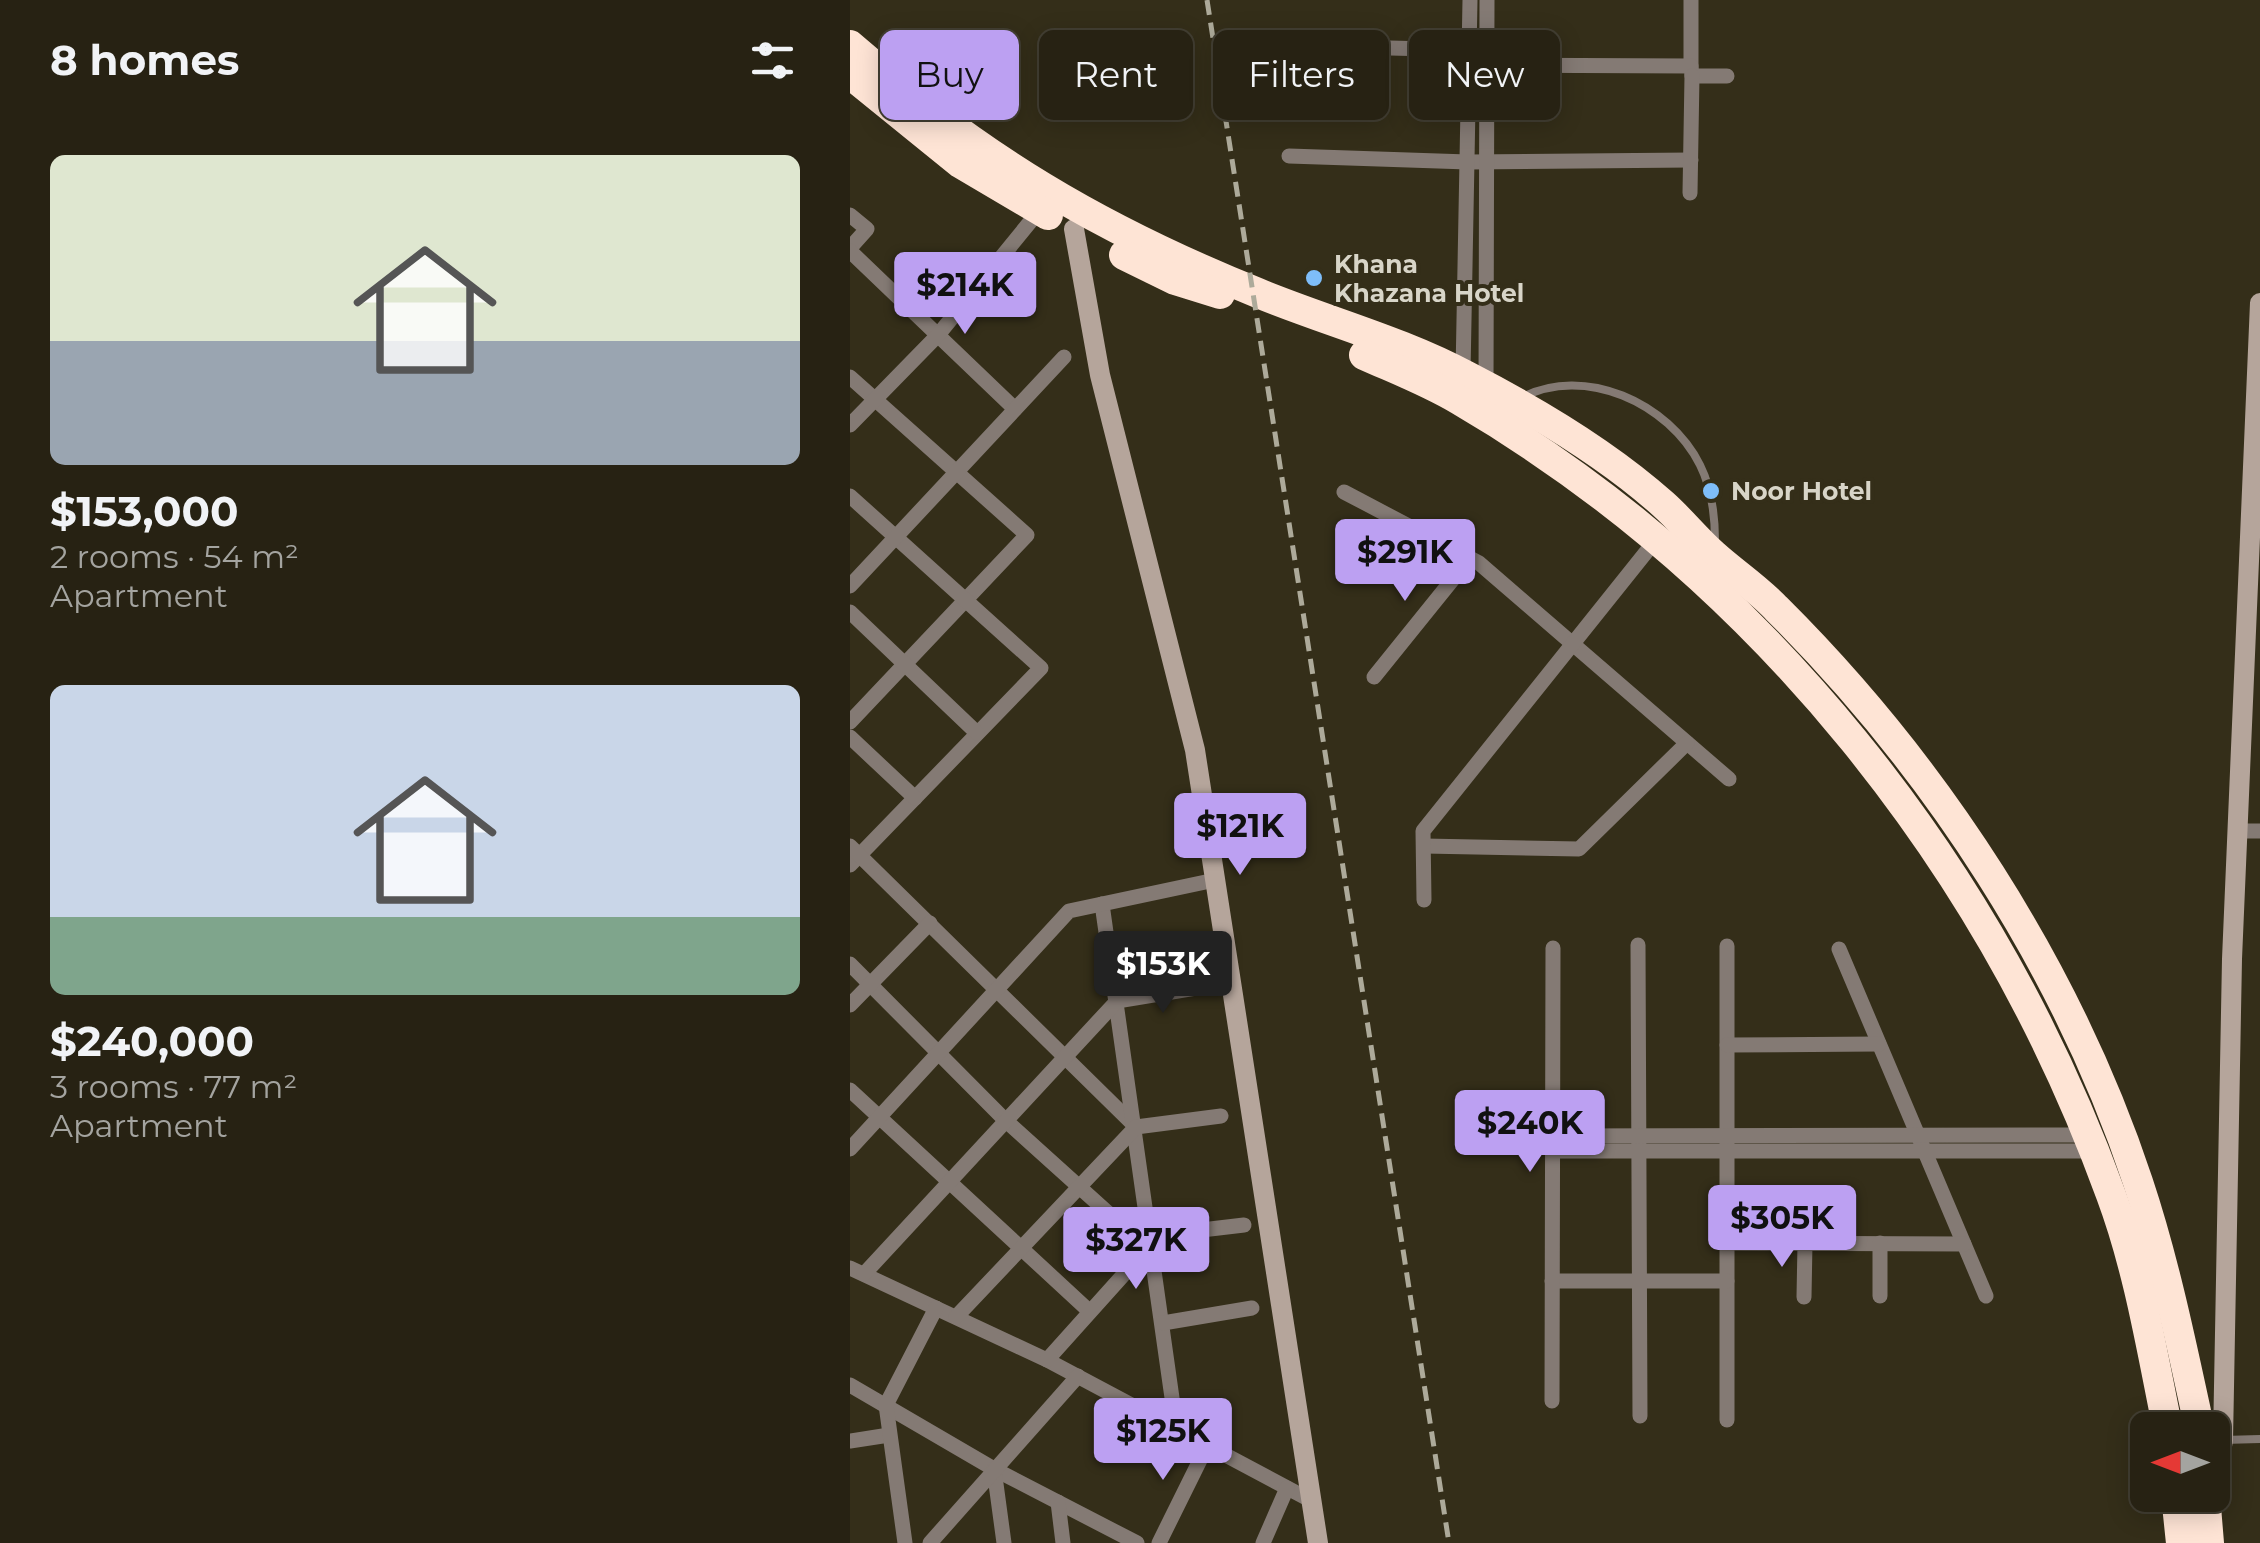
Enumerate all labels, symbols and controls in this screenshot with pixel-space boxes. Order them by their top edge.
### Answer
chip: Buy [880,30,1019,120]
chip: Rent [1039,30,1193,120]
chip: Filters [1213,30,1389,120]
chip: New [1409,30,1560,120]
icon: filters [745,33,800,88]
text: 8 homes [50,34,239,86]
icon: home [335,220,515,400]
place label: Khana Khazana Hotel [1334,249,1524,308]
pin: $214K [895,252,1035,337]
text: $214K [916,265,1014,304]
marker: Khana Khazana Hotel [1303,267,1325,289]
place label: Noor Hotel [1731,476,1872,506]
marker: Noor Hotel [1700,480,1722,502]
text: $153,000 [50,485,239,537]
pin: $291K [1335,519,1475,604]
text: $291K [1357,532,1453,571]
text: 2 rooms · 54 m² [50,537,299,576]
text: Apartment [50,576,228,615]
icon: home [335,750,515,930]
pin: $121K [1170,793,1310,878]
text: $121K [1196,806,1284,845]
pin: $153K [1093,931,1233,1016]
text: $153K [1116,944,1210,983]
text: $240,000 [50,1015,254,1067]
text: 3 rooms · 77 m² [50,1067,297,1106]
pin: $240K [1460,1090,1600,1175]
text: $240K [1477,1103,1583,1142]
text: Apartment [50,1106,228,1145]
pin: $305K [1712,1185,1852,1270]
text: $305K [1730,1198,1834,1237]
pin: $327K [1066,1207,1206,1292]
text: $327K [1085,1220,1187,1259]
pin: $125K [1093,1398,1233,1483]
text: $125K [1116,1411,1210,1450]
north arrow [2130,1412,2230,1512]
map controls [2130,1412,2230,1512]

